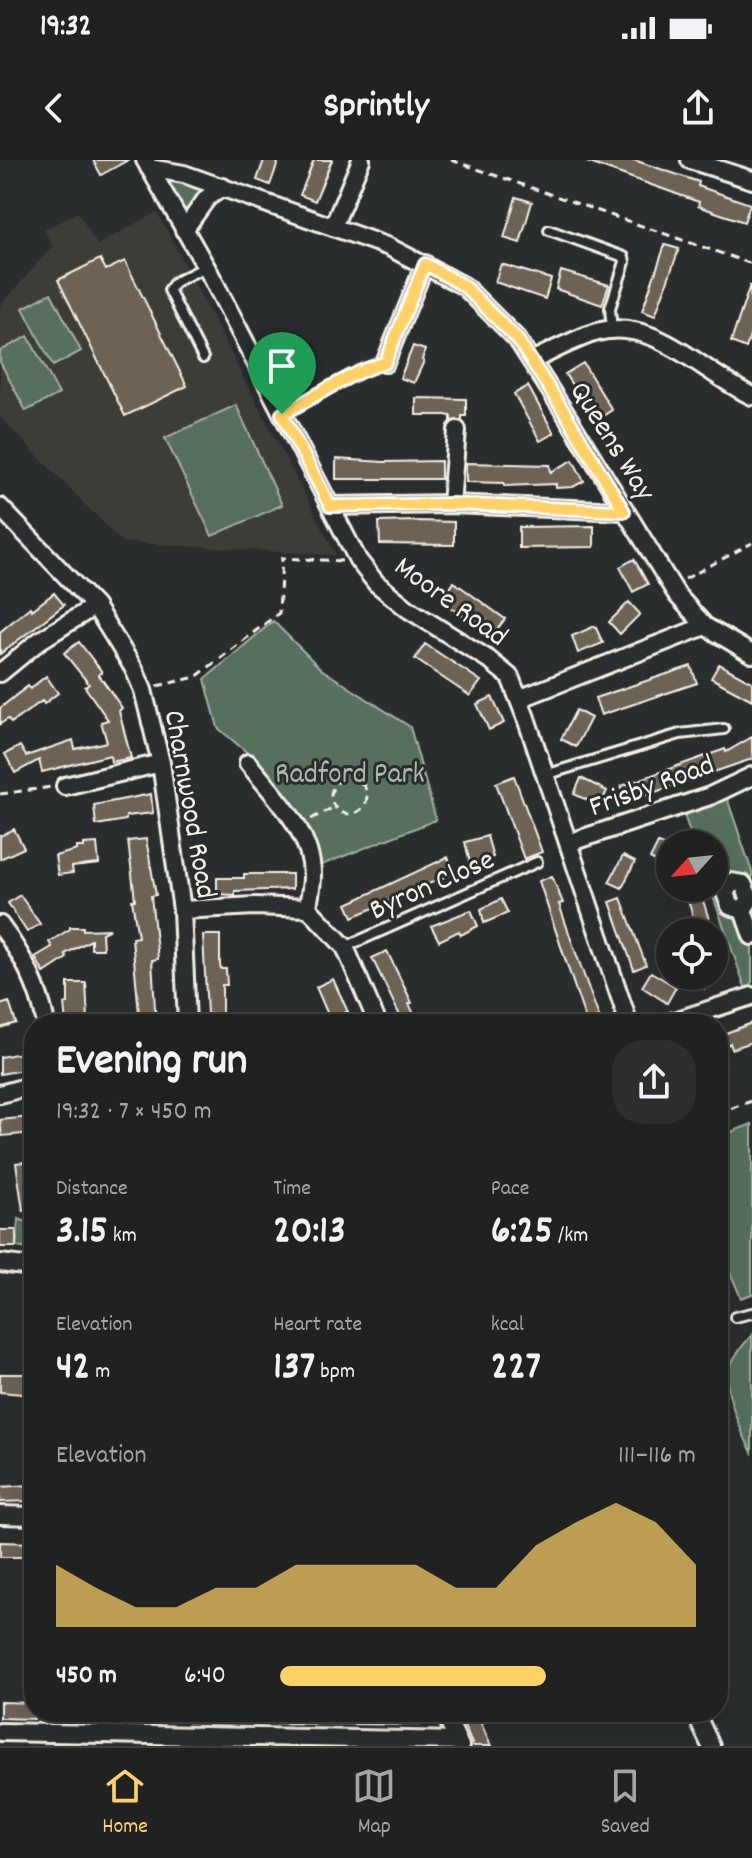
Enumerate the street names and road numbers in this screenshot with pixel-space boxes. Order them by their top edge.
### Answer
street label: Queens Way [557,374,664,511]
street label: Moore Road [383,548,515,660]
street label: Charnwood Road [150,707,225,902]
street label: Frisby Road [584,746,721,831]
street label: Byron Close [363,840,502,934]

